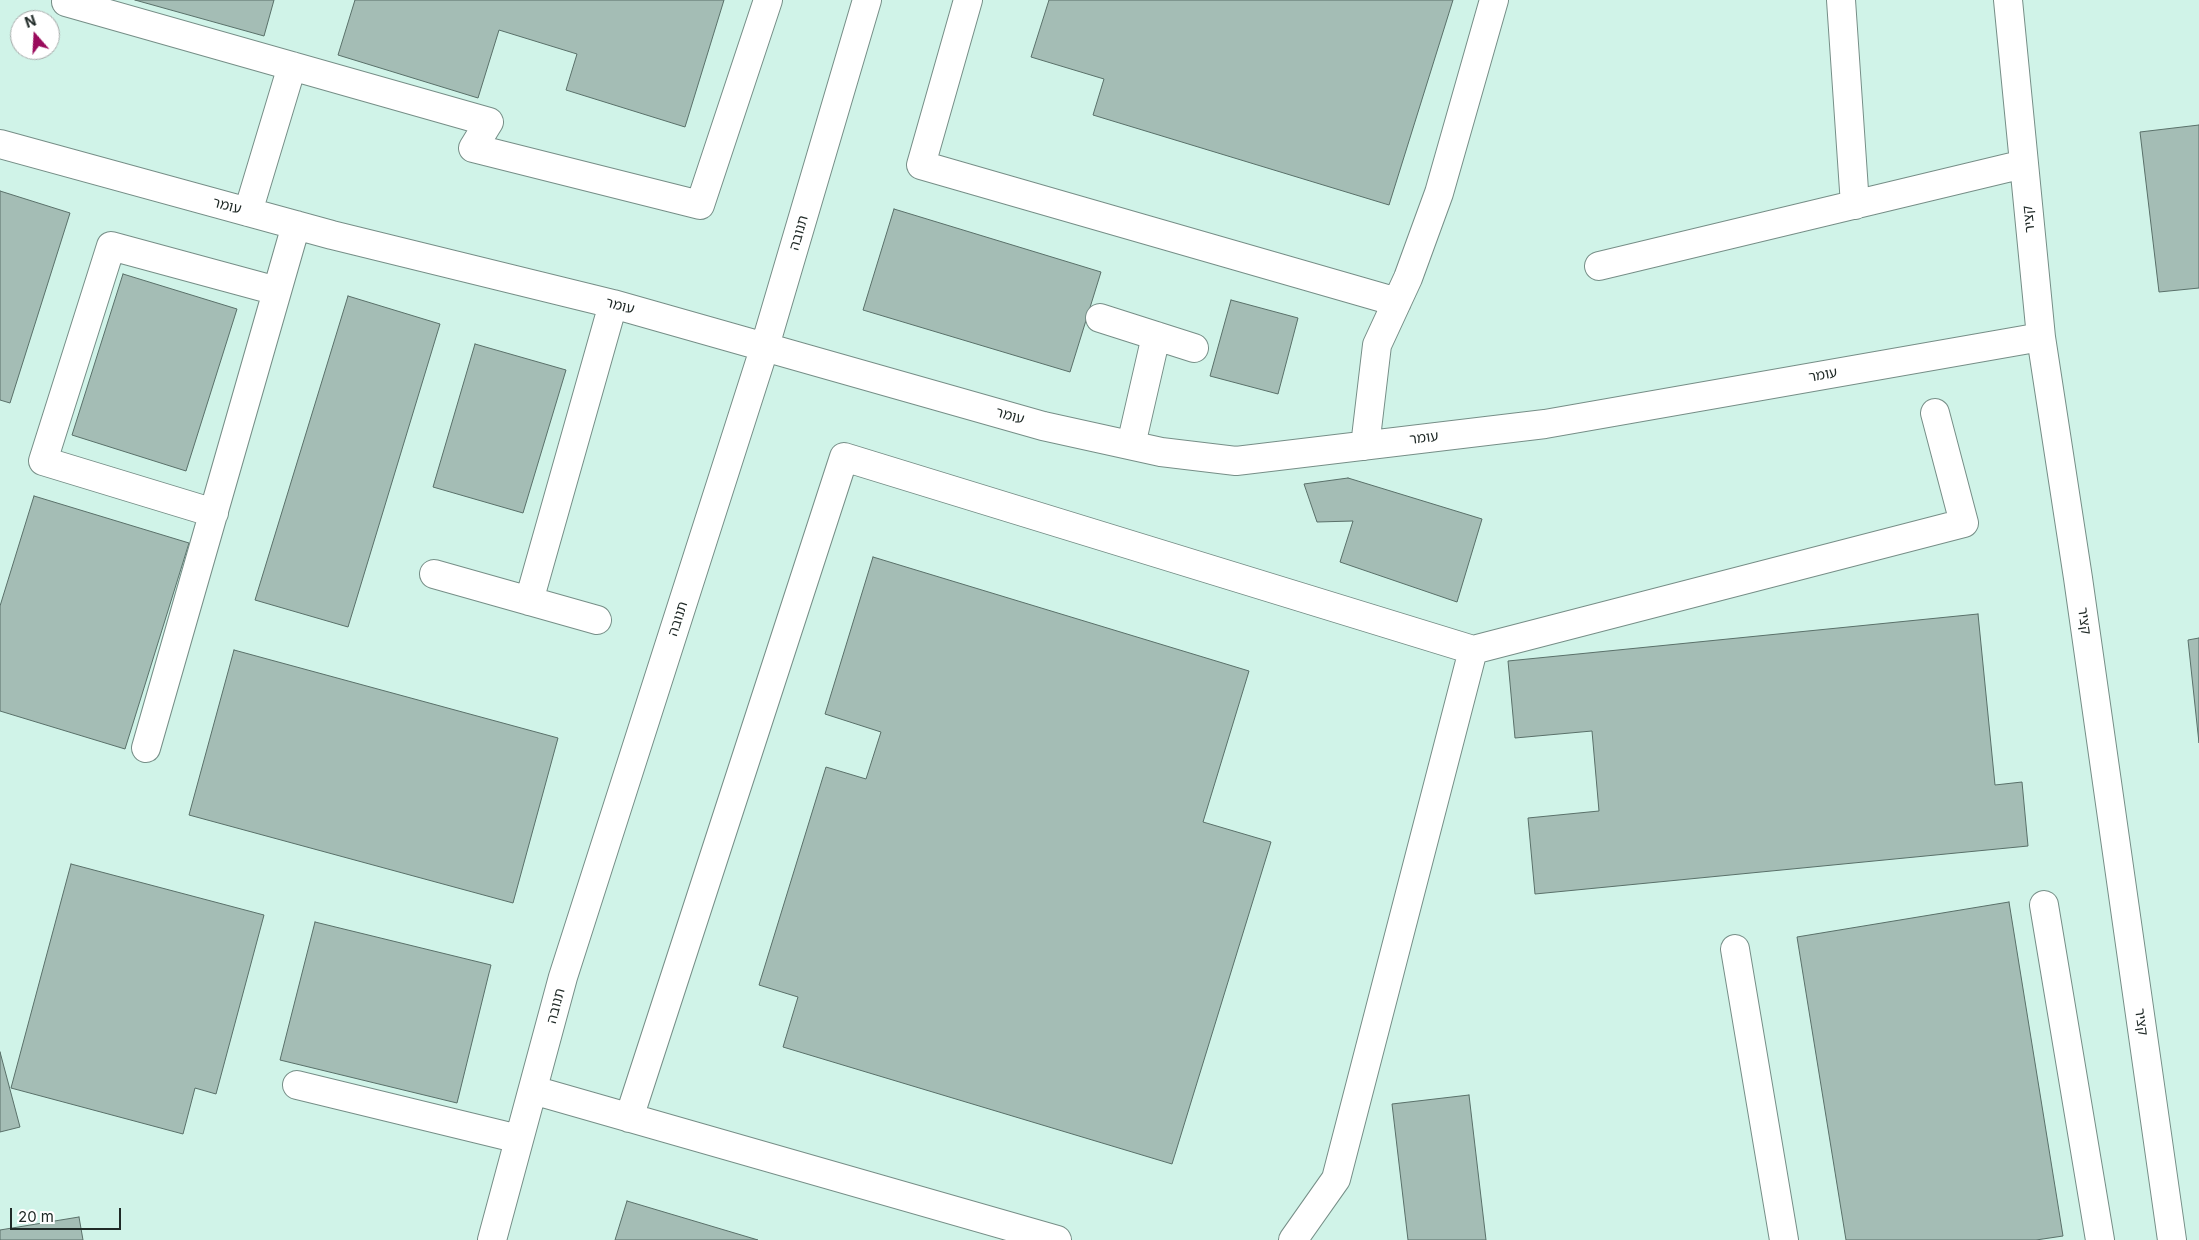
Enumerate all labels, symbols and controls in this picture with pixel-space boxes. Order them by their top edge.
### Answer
north arrow [10,10,60,60]
text: N [22,12,38,31]
street label: עומר [211,194,243,218]
street label: קציר [2019,204,2039,234]
street label: תנובה [786,213,812,253]
street label: עומר [604,294,636,318]
street label: עומר [1807,364,1839,386]
street label: עומר [994,404,1026,428]
street label: עומר [1409,428,1439,448]
street label: תנובה [664,599,692,639]
street label: קציר [2074,606,2094,636]
street label: תנובה [543,987,569,1025]
street label: קציר [2131,1007,2151,1037]
scale bar [12,1198,124,1230]
text: 20 m [18,1207,54,1226]

